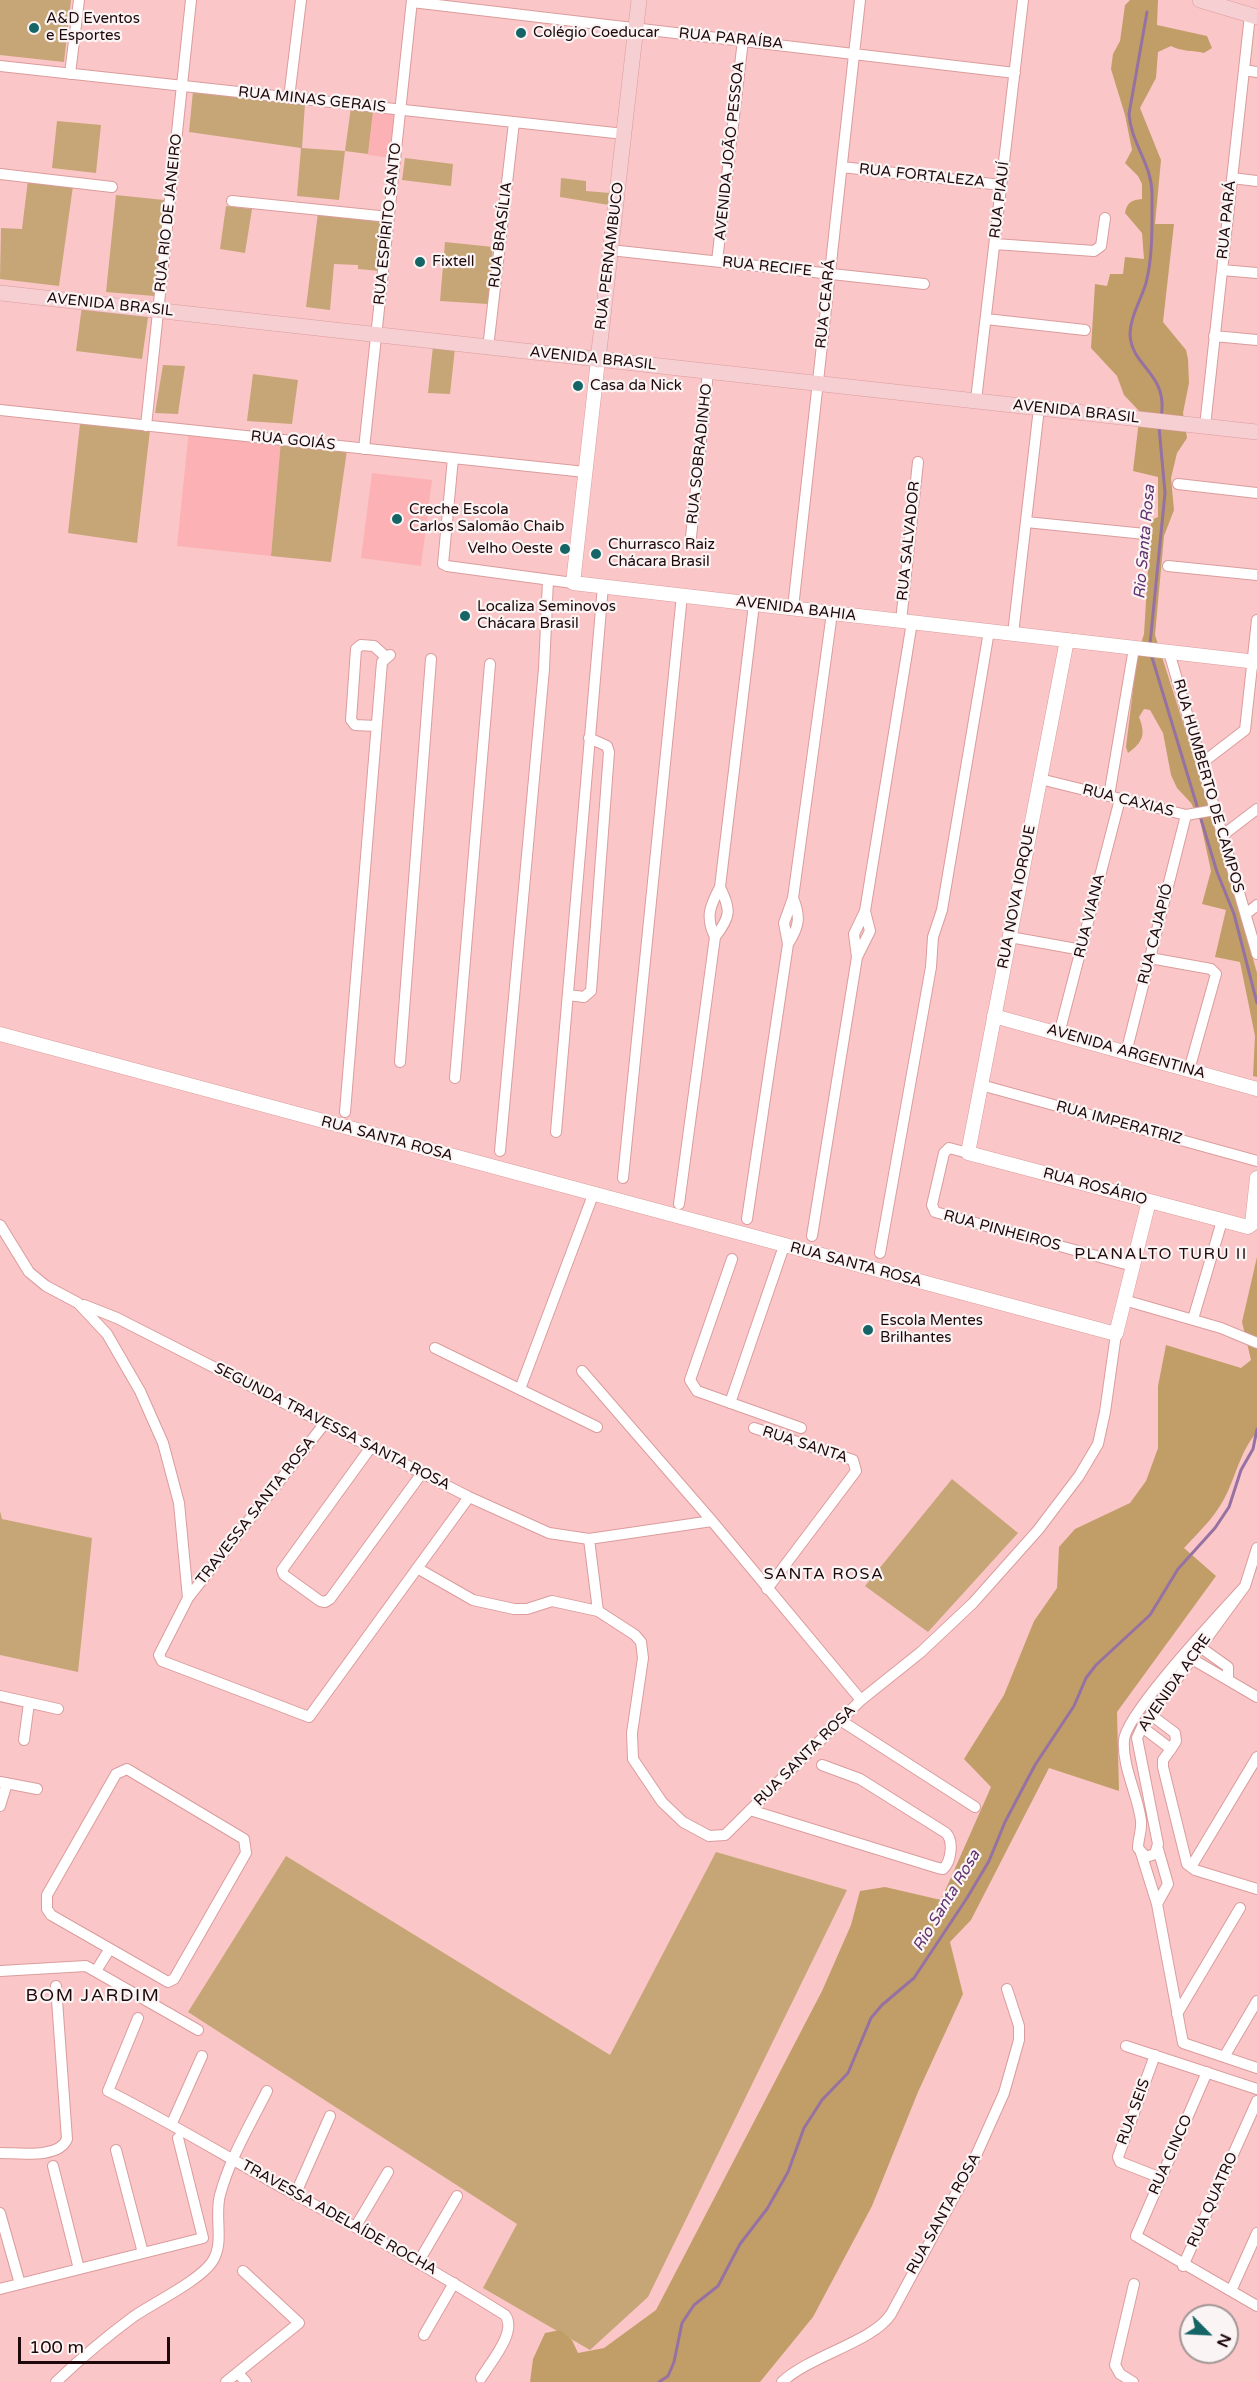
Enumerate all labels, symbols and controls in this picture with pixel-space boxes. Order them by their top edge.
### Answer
place label: A&D Eventos e Esportes [46,10,140,45]
marker: A&D Eventos e Esportes [27,21,41,35]
place label: Colégio Coeducar [533,24,659,42]
street label: RUA PARAÍBA [678,25,784,53]
marker: Colégio Coeducar [514,26,528,40]
street label: AVENIDA JOÃO PESSOA [712,60,748,242]
street label: RUA MINAS GERAIS [237,83,387,117]
street label: RUA RIO DE JANEIRO [152,133,186,293]
street label: RUA ESPÍRITO SANTO [371,142,405,306]
street label: RUA FORTALEZA [858,160,986,192]
street label: RUA PIAUÍ [986,160,1014,240]
street label: RUA PARÁ [1214,180,1240,260]
street label: RUA BRASÍLIA [486,181,516,289]
street label: RUA PERNAMBUCO [592,181,628,331]
place label: Fixtell [432,253,474,271]
street label: RUA RECIFE [721,253,813,281]
marker: Fixtell [413,255,427,269]
street label: RUA CEARÁ [812,258,840,350]
street label: AVENIDA BRASIL [46,289,174,321]
street label: AVENIDA BRASIL [529,343,657,375]
place label: Casa da Nick [590,377,682,395]
marker: Casa da Nick [571,379,585,393]
street label: RUA SOBRADINHO [684,383,716,525]
street label: AVENIDA BRASIL [1012,396,1140,428]
street label: RUA GOIÁS [250,428,336,454]
street label: RUA SALVADOR [894,480,924,602]
water label: Rio Santa Rosa [1130,484,1160,600]
place label: Creche Escola Carlos Salomão Chaib [409,501,564,536]
marker: Creche Escola Carlos Salomão Chaib [390,512,404,526]
place label: Churrasco Raiz Chácara Brasil [608,536,715,571]
place label: Velho Oeste [467,540,553,558]
marker: Velho Oeste [558,542,572,556]
marker: Churrasco Raiz Chácara Brasil [589,547,603,561]
street label: AVENIDA BAHIA [735,593,857,625]
place label: Localiza Seminovos Chácara Brasil [477,598,616,633]
marker: Localiza Seminovos Chácara Brasil [458,609,472,623]
street label: RUA HUMBERTO DE CAMPOS [1169,677,1247,895]
street label: RUA CAXIAS [1080,781,1176,821]
street label: RUA NOVA IORQUE [994,824,1040,970]
street label: RUA VIANA [1071,872,1109,960]
street label: RUA CAJAPIÓ [1135,882,1177,986]
street label: AVENIDA ARGENTINA [1044,1021,1208,1083]
street label: RUA IMPERATRIZ [1054,1098,1184,1148]
street label: RUA SANTA ROSA [319,1113,455,1165]
street label: RUA ROSÁRIO [1041,1164,1149,1210]
street label: RUA PINHEIROS [941,1207,1063,1255]
street label: RUA SANTA ROSA [788,1239,924,1291]
district label: PLANALTO TURU II [1074,1245,1248,1265]
place label: Escola Mentes Brilhantes [880,1312,983,1347]
marker: Escola Mentes Brilhantes [861,1323,875,1337]
street label: SEGUNDA TRAVESSA SANTA ROSA [211,1359,453,1495]
street label: RUA SANTA [760,1423,850,1467]
street label: TRAVESSA SANTA ROSA [193,1433,319,1589]
district label: SANTA ROSA [764,1565,884,1585]
street label: AVENIDA ACRE [1135,1631,1215,1735]
street label: RUA SANTA ROSA [751,1702,859,1810]
water label: Rio Santa Rosa [909,1847,985,1955]
district label: BOM JARDIM [26,1985,160,2007]
street label: RUA SEIS [1114,2076,1154,2148]
street label: RUA CINCO [1145,2112,1197,2198]
street label: RUA SANTA ROSA [903,2150,985,2278]
street label: RUA QUATRO [1184,2150,1242,2250]
street label: TRAVESSA ADELAÍDE ROCHA [238,2157,440,2279]
north arrow [1179,2304,1239,2364]
scale bar [21,2325,172,2363]
text: N [1212,2331,1235,2350]
text: 100 m [29,2336,84,2358]

